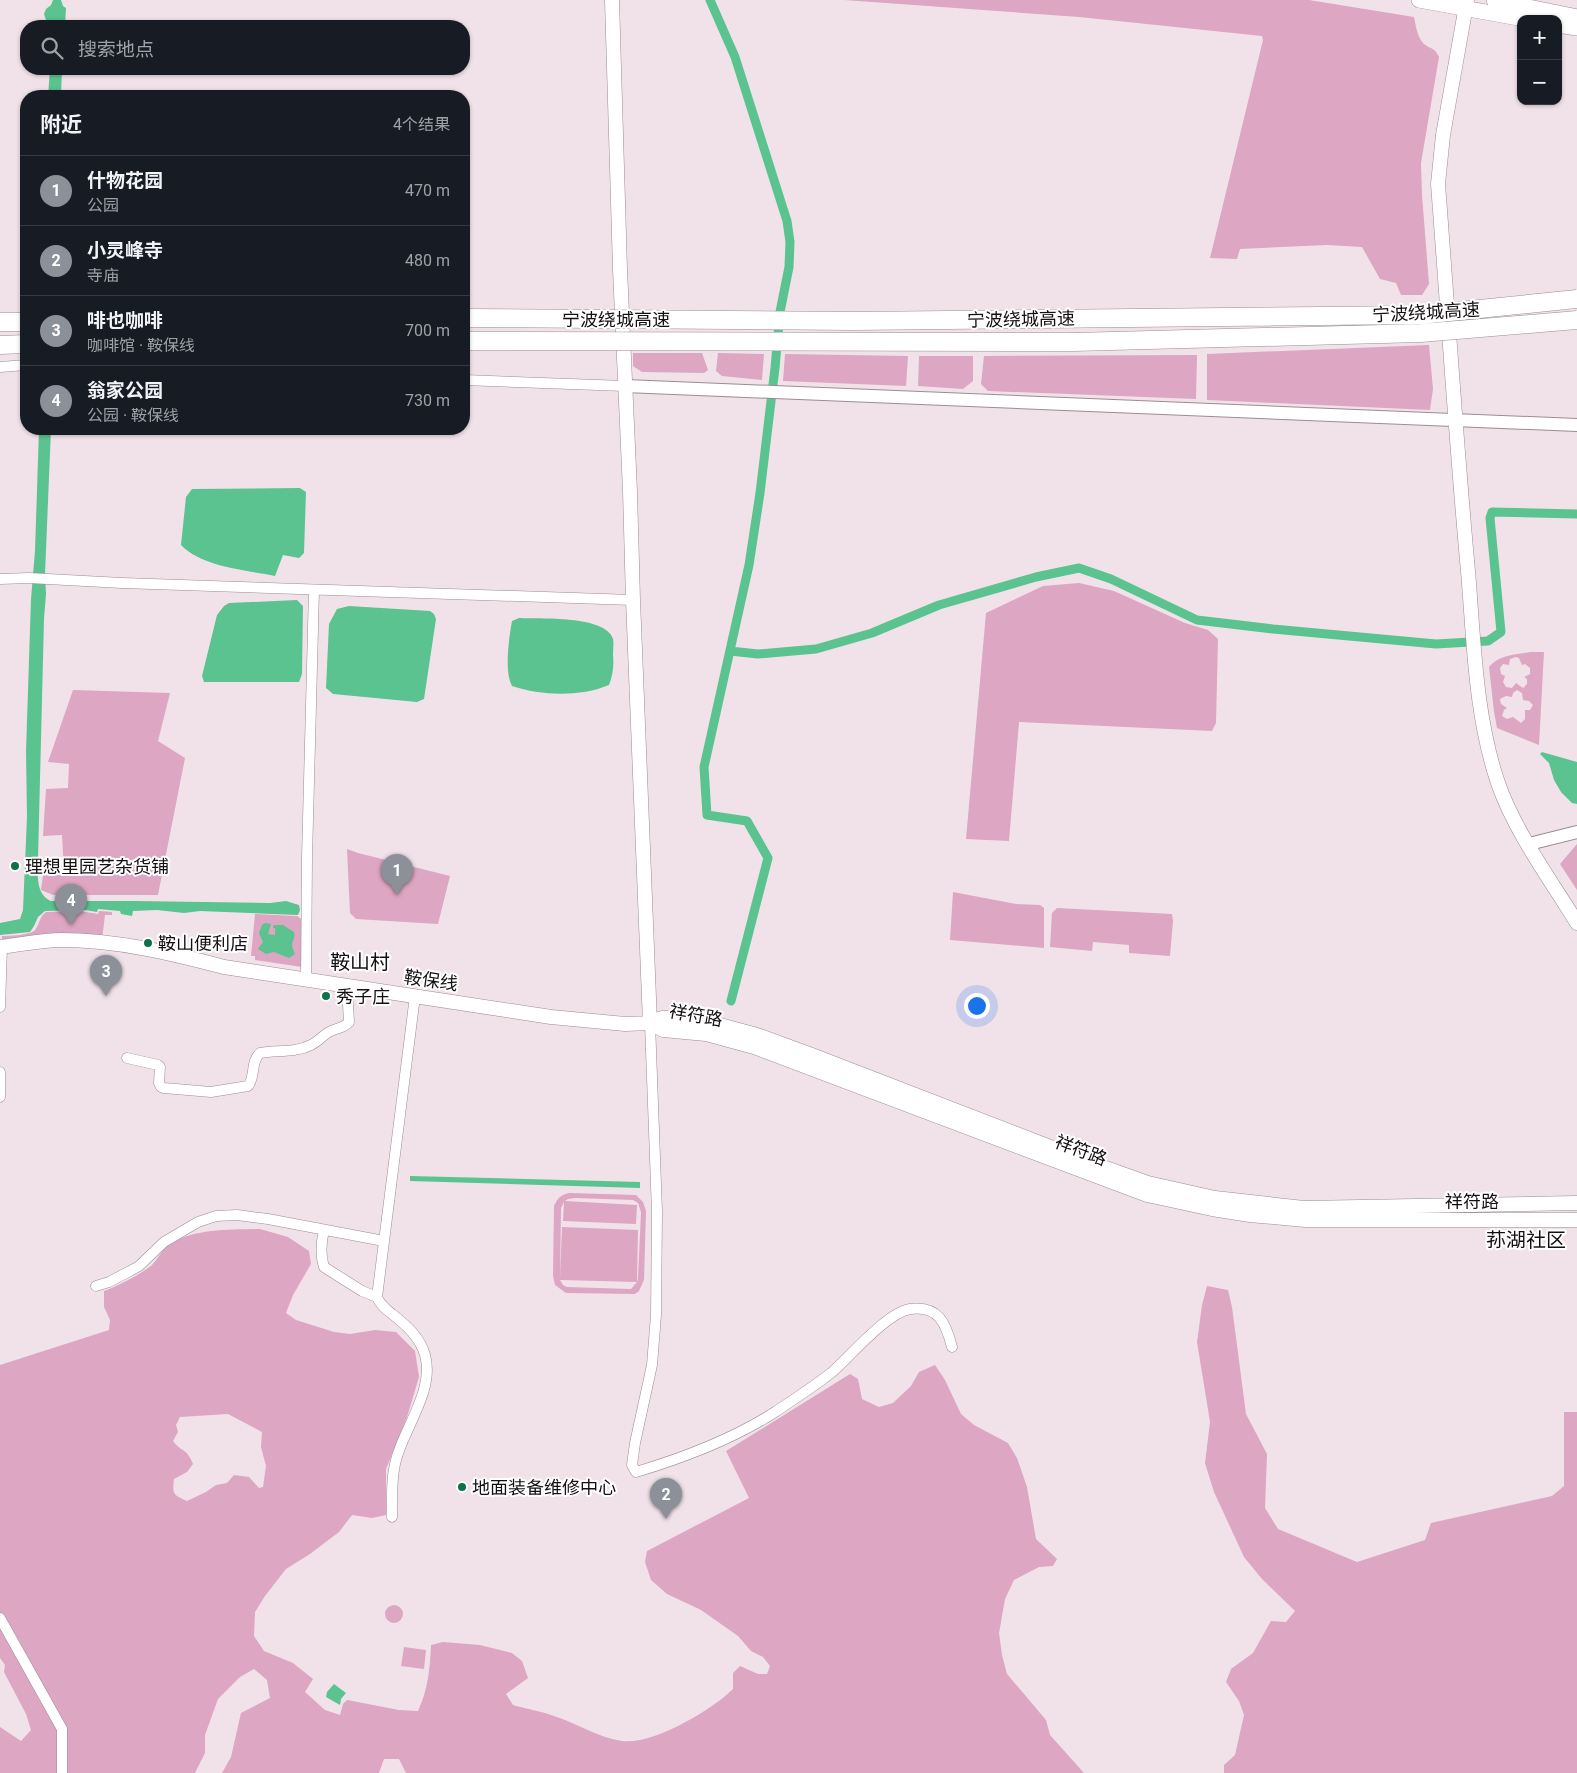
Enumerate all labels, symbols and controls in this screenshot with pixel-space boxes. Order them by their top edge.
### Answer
map controls [1517,15,1562,105]
button: + [1517,15,1562,60]
search box [20,20,470,75]
icon: search [38,34,66,62]
text: 搜索地点 [78,38,154,61]
button: − [1517,60,1562,105]
text: 附近 [40,113,82,137]
text: 4个结果 [393,115,450,134]
text: 什物花园 [87,169,163,192]
text: 1 [51,181,61,200]
text: 470 m [405,181,450,200]
text: 公园 [87,196,119,215]
text: 小灵峰寺 [87,239,163,262]
text: 2 [51,251,61,270]
text: 480 m [405,251,450,270]
text: 寺庙 [87,266,119,285]
street label: 宁波绕城高速 [1372,299,1480,325]
street label: 宁波绕城高速 [967,308,1075,330]
text: 啡也咖啡 [87,309,163,332]
street label: 宁波绕城高速 [562,309,670,330]
text: 3 [51,321,61,340]
text: 700 m [405,321,450,340]
text: 咖啡馆 · 鞍保线 [87,336,195,355]
text: 翁家公园 [87,379,163,402]
text: 4 [51,391,61,410]
text: 730 m [405,391,450,410]
text: 公园 · 鞍保线 [87,406,179,425]
pin: 1 [381,854,413,895]
place label: 理想里园艺杂货铺 [25,856,169,877]
marker: 理想里园艺杂货铺 [9,860,21,872]
pin: 4 [55,884,87,925]
place label: 鞍山便利店 [158,933,248,954]
marker: 鞍山便利店 [142,937,154,949]
district label: 鞍山村 [330,950,390,974]
pin: 3 [90,955,122,996]
street label: 鞍保线 [403,966,459,994]
place label: 秀子庄 [336,986,390,1007]
marker: 秀子庄 [320,990,332,1002]
your location [964,993,990,1019]
street label: 祥符路 [668,1000,724,1030]
street label: 祥符路 [1052,1131,1110,1169]
street label: 祥符路 [1445,1191,1499,1212]
district label: 荪湖社区 [1486,1228,1566,1252]
place label: 地面装备维修中心 [472,1477,616,1498]
pin: 2 [650,1478,682,1519]
marker: 地面装备维修中心 [456,1481,468,1493]

